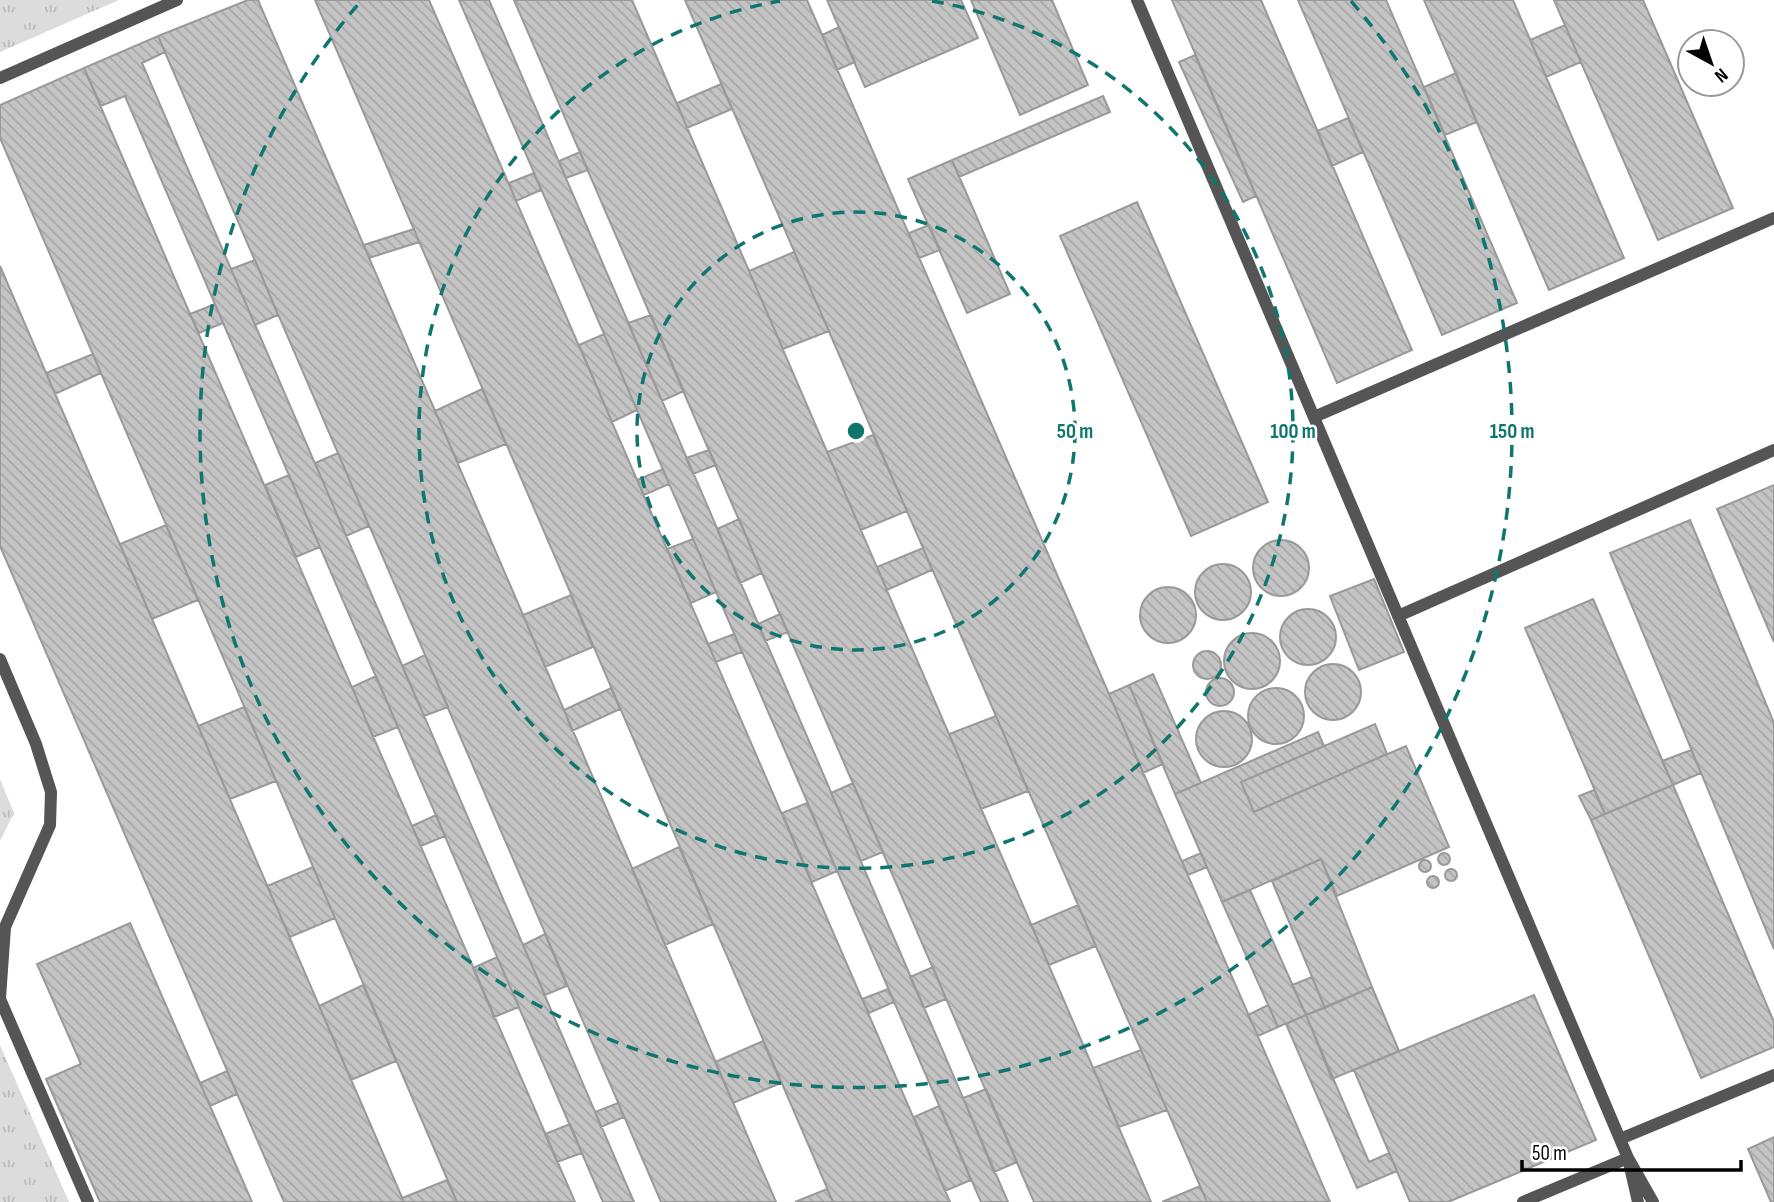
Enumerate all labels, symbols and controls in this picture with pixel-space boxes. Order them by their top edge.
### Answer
north arrow [1676,28,1746,98]
text: N [1710,63,1732,87]
centre of rings [844,419,868,443]
text: 50 m [1057,419,1093,444]
text: 100 m [1270,419,1316,444]
text: 150 m [1490,419,1534,444]
scale bar [1522,1128,1741,1172]
text: 50 m [1532,1141,1567,1166]

